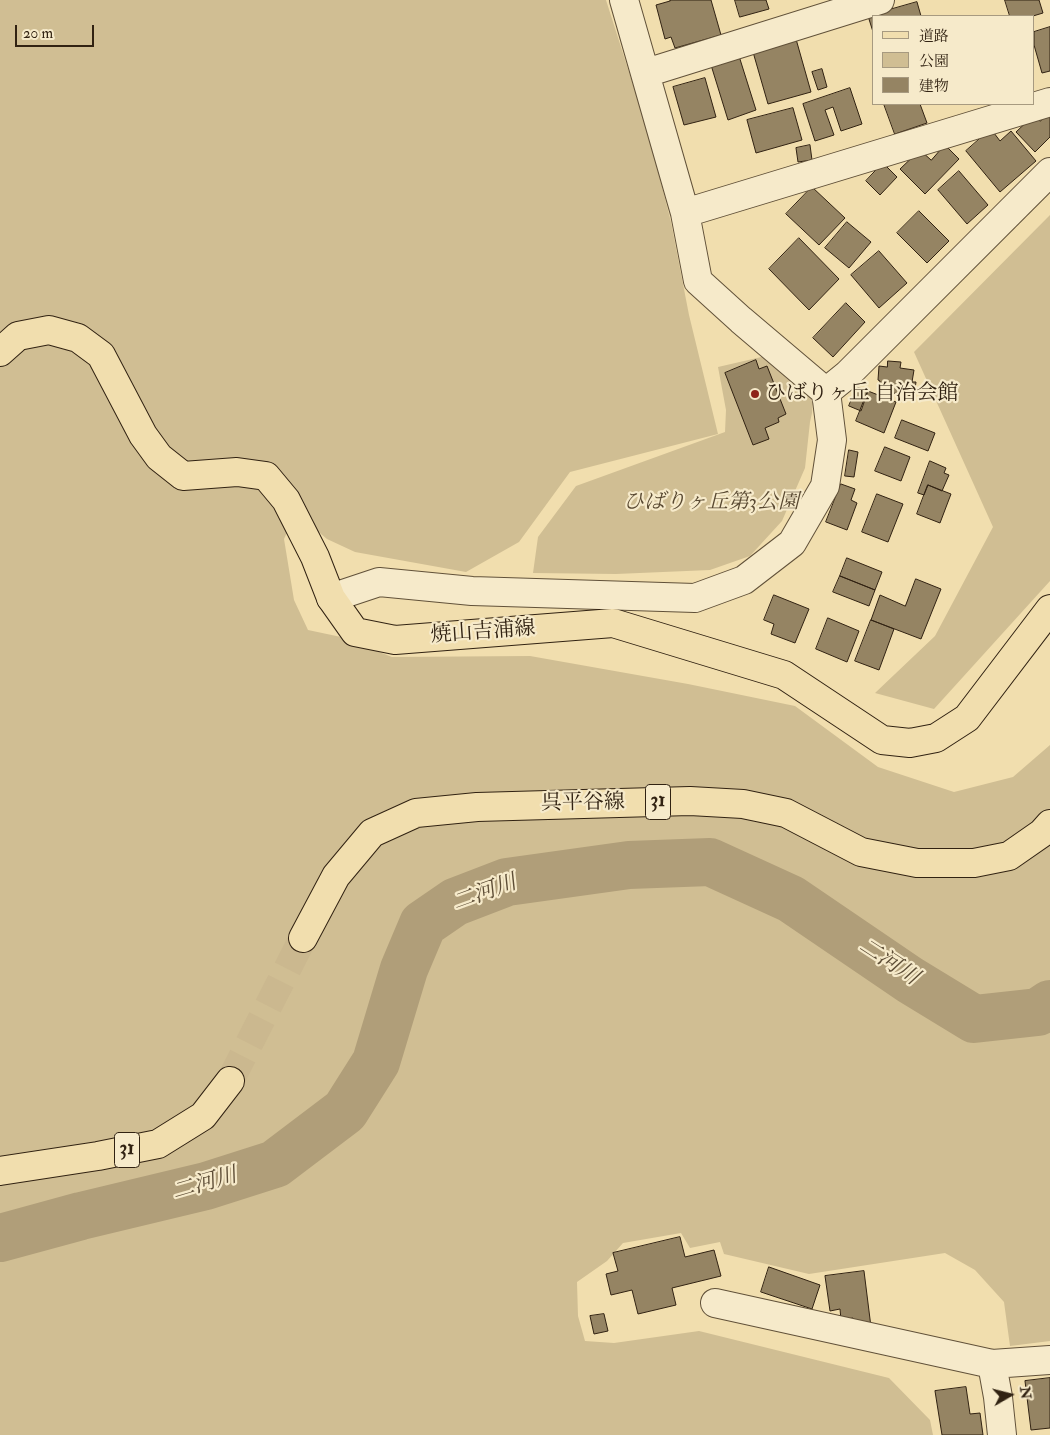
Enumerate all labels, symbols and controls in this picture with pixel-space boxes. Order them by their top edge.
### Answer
scale bar [18,15,96,47]
legend [872,15,1035,105]
text: 20 m [23,24,53,43]
text: 道路 [919,27,949,46]
text: 公園 [919,52,949,71]
text: 建物 [919,77,949,96]
place label: ひばりヶ丘 自治会館 [765,381,958,407]
marker: ひばりヶ丘 自治会館 [749,388,761,400]
park label: ひばりヶ丘第3公園 [623,490,799,516]
street label: 焼山吉浦線 [430,617,536,649]
road number: 31 [646,784,670,820]
street label: 呉平谷線 [541,791,625,817]
water label: 二河川 [449,870,521,918]
water label: 二河川 [853,934,923,992]
road number: 31 [114,1132,140,1168]
water label: 二河川 [170,1163,240,1207]
north arrow [985,1370,1035,1420]
text: N [1016,1385,1035,1400]

